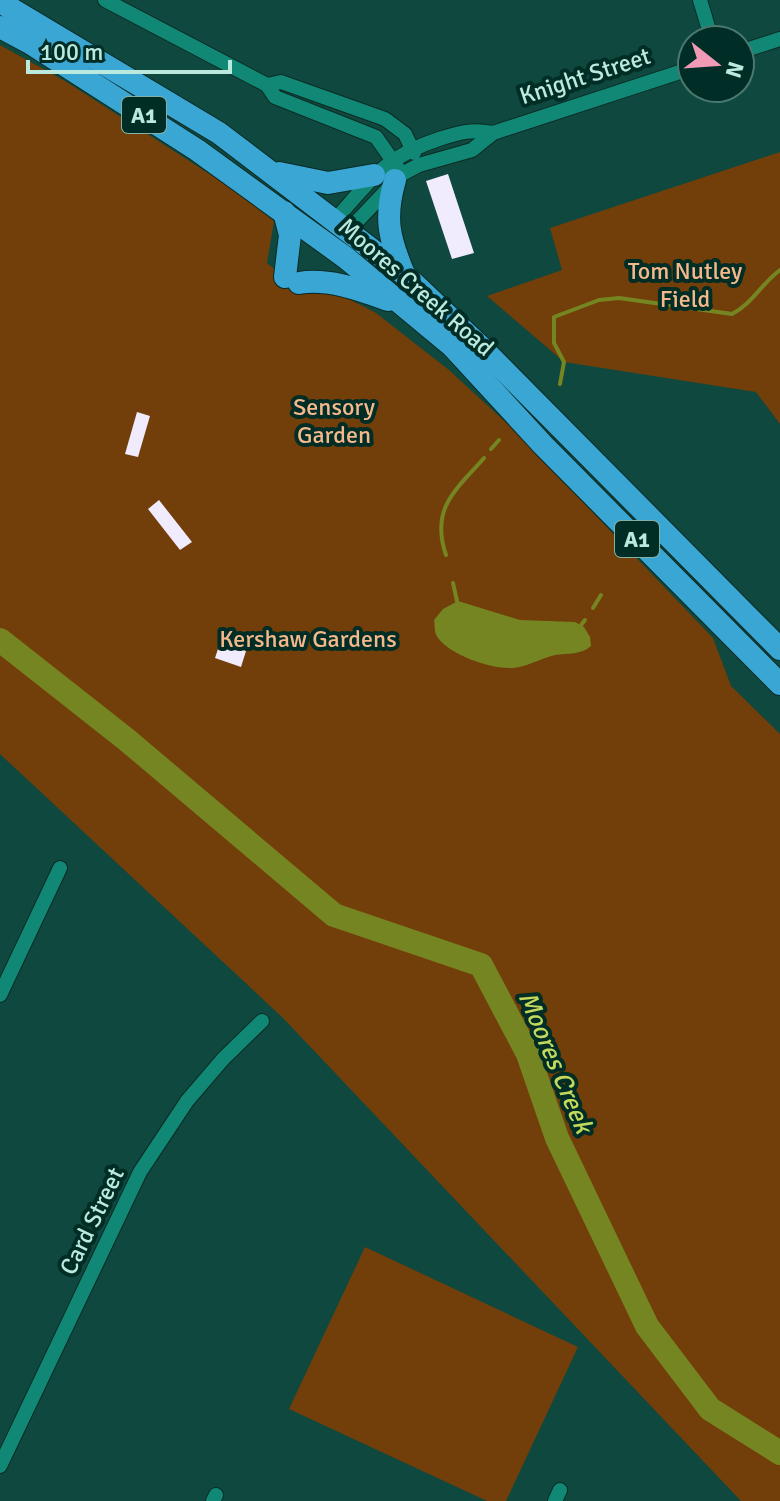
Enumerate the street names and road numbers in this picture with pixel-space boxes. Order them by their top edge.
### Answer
street label: Knight Street [516,41,654,111]
road number: A1 [122,97,166,133]
street label: Moores Creek Road [332,211,500,363]
road number: A1 [615,521,659,557]
street label: Card Street [53,1162,131,1280]

